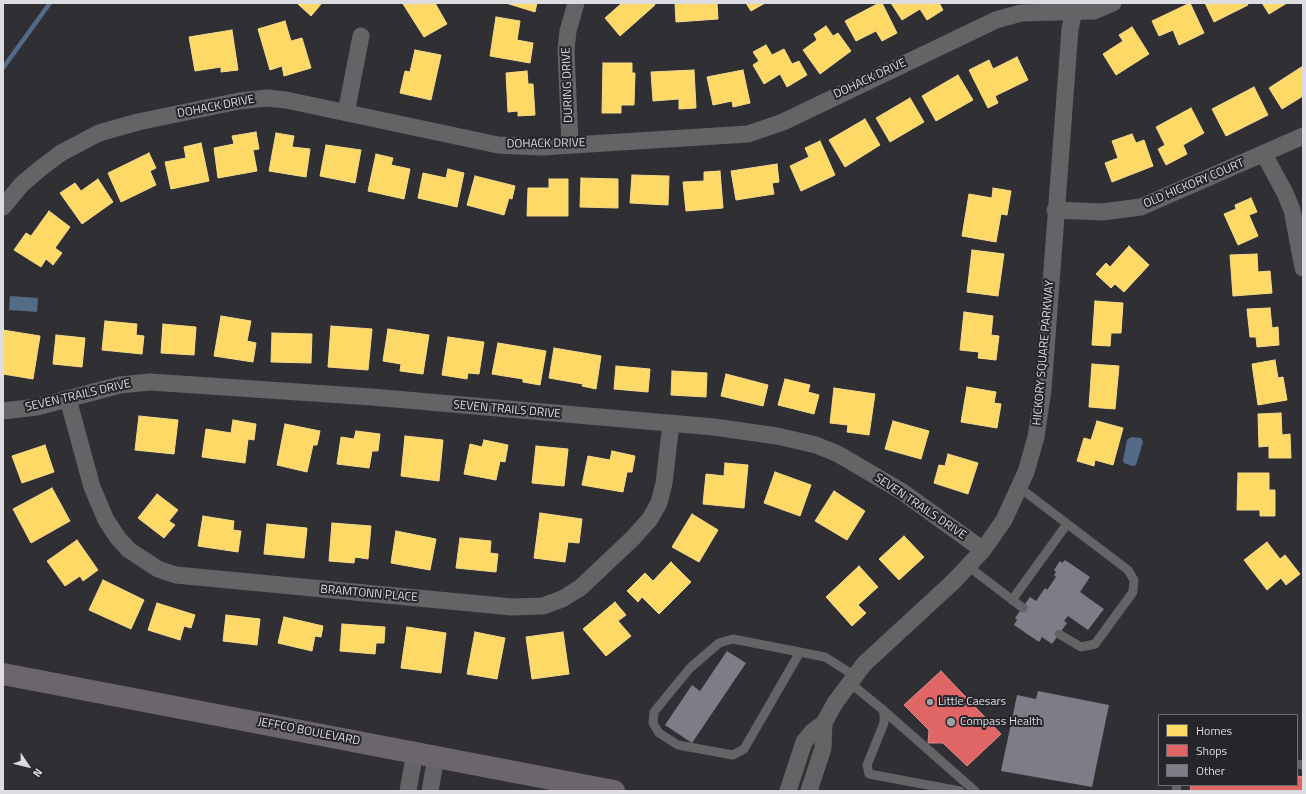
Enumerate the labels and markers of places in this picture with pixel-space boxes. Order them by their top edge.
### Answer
place label: Little Caesars [938,695,1006,709]
marker: Little Caesars [925,697,935,707]
place label: Compass Health [960,715,1042,729]
marker: Compass Health [945,716,957,728]

